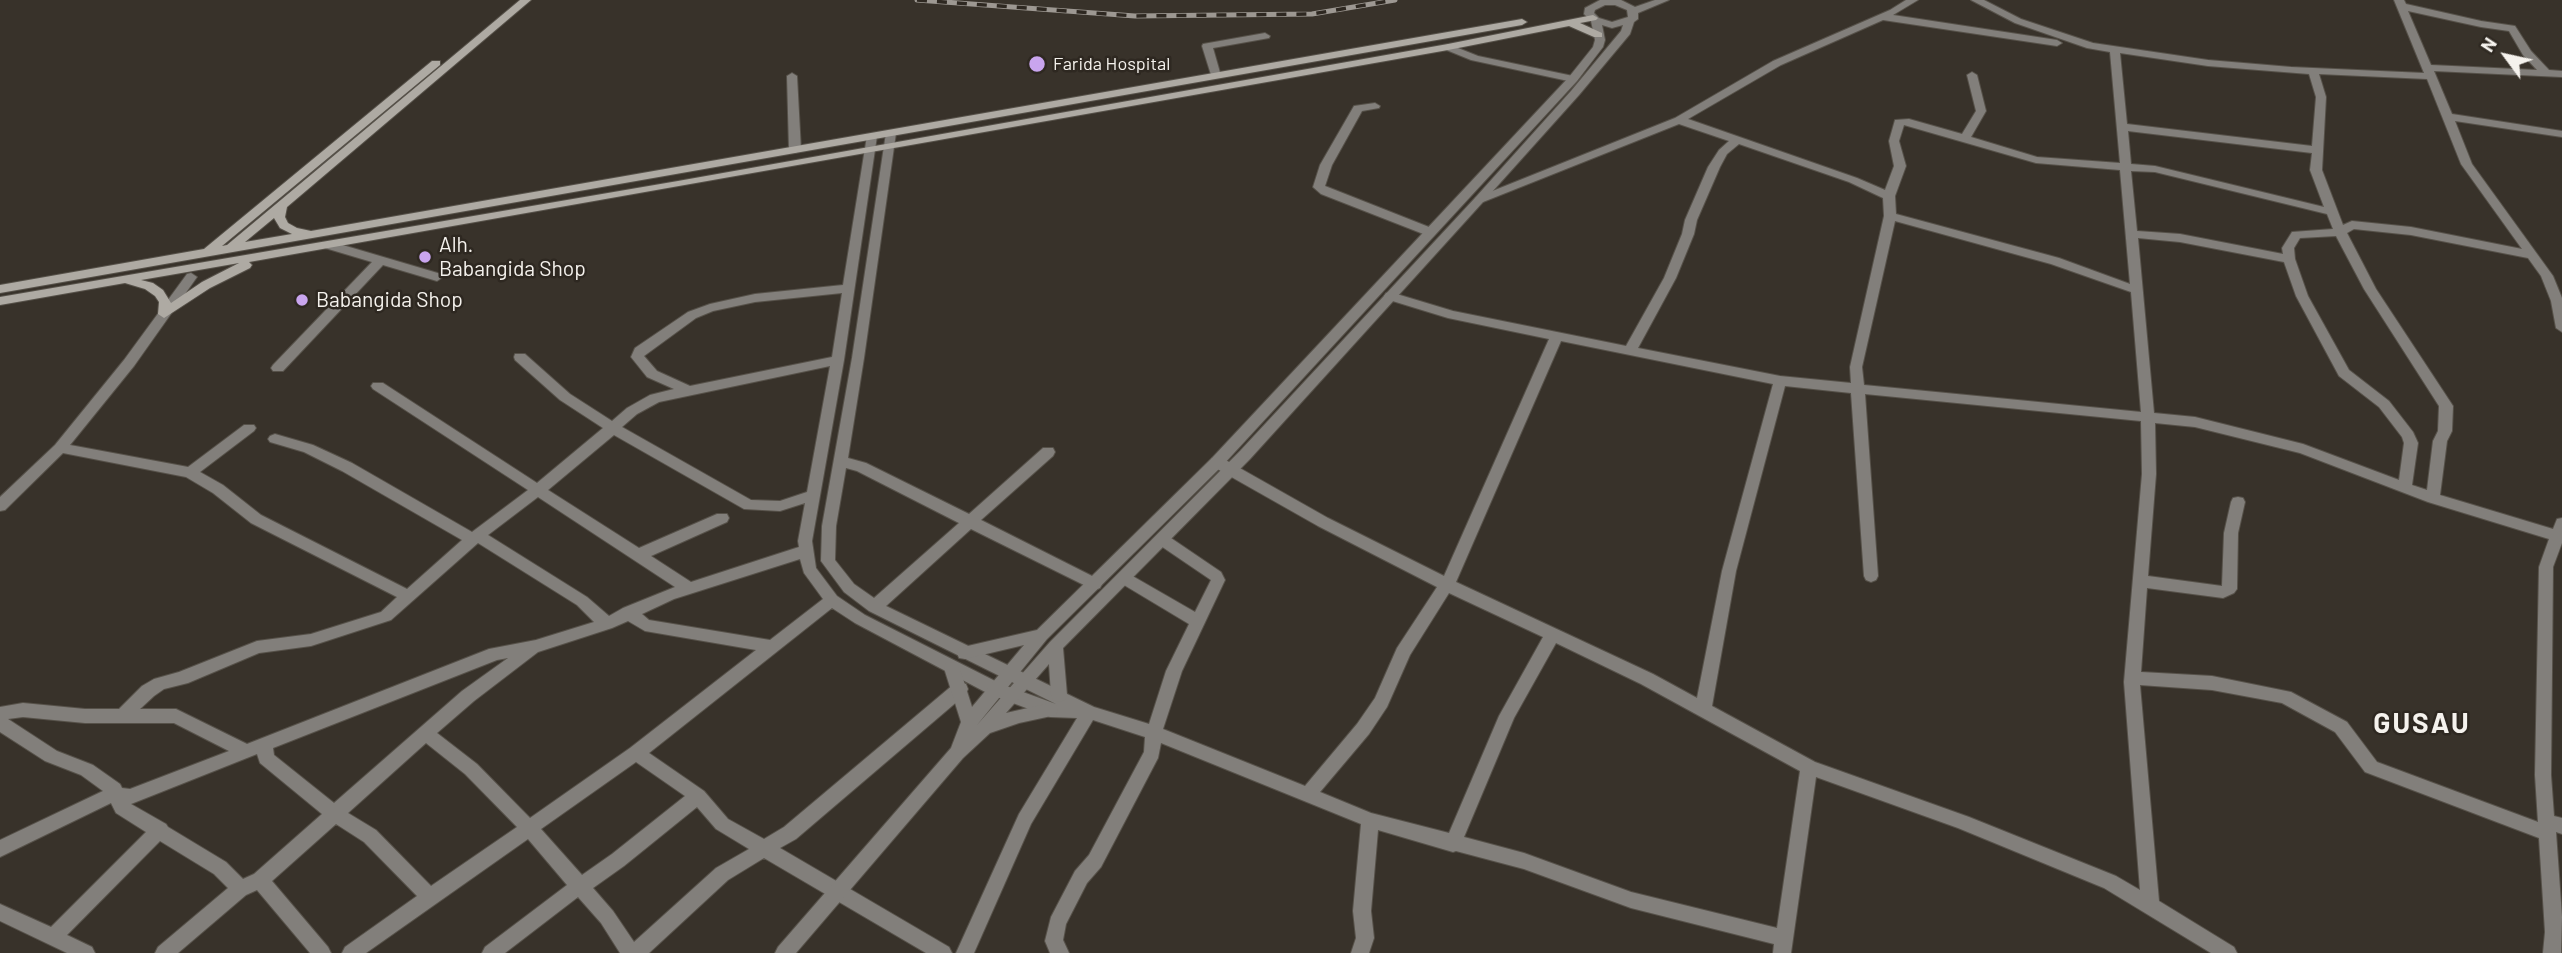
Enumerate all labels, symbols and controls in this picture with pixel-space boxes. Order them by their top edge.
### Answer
north arrow [2471,21,2541,91]
text: N [2475,33,2501,56]
place label: Farida Hospital [1053,53,1170,75]
marker: Farida Hospital [1027,54,1047,74]
place label: Alh. Babangida Shop [439,232,586,282]
marker: Alh. Babangida Shop [417,249,433,265]
place label: Babangida Shop [316,287,463,313]
marker: Babangida Shop [294,292,310,308]
district label: GUSAU [2374,707,2470,741]

